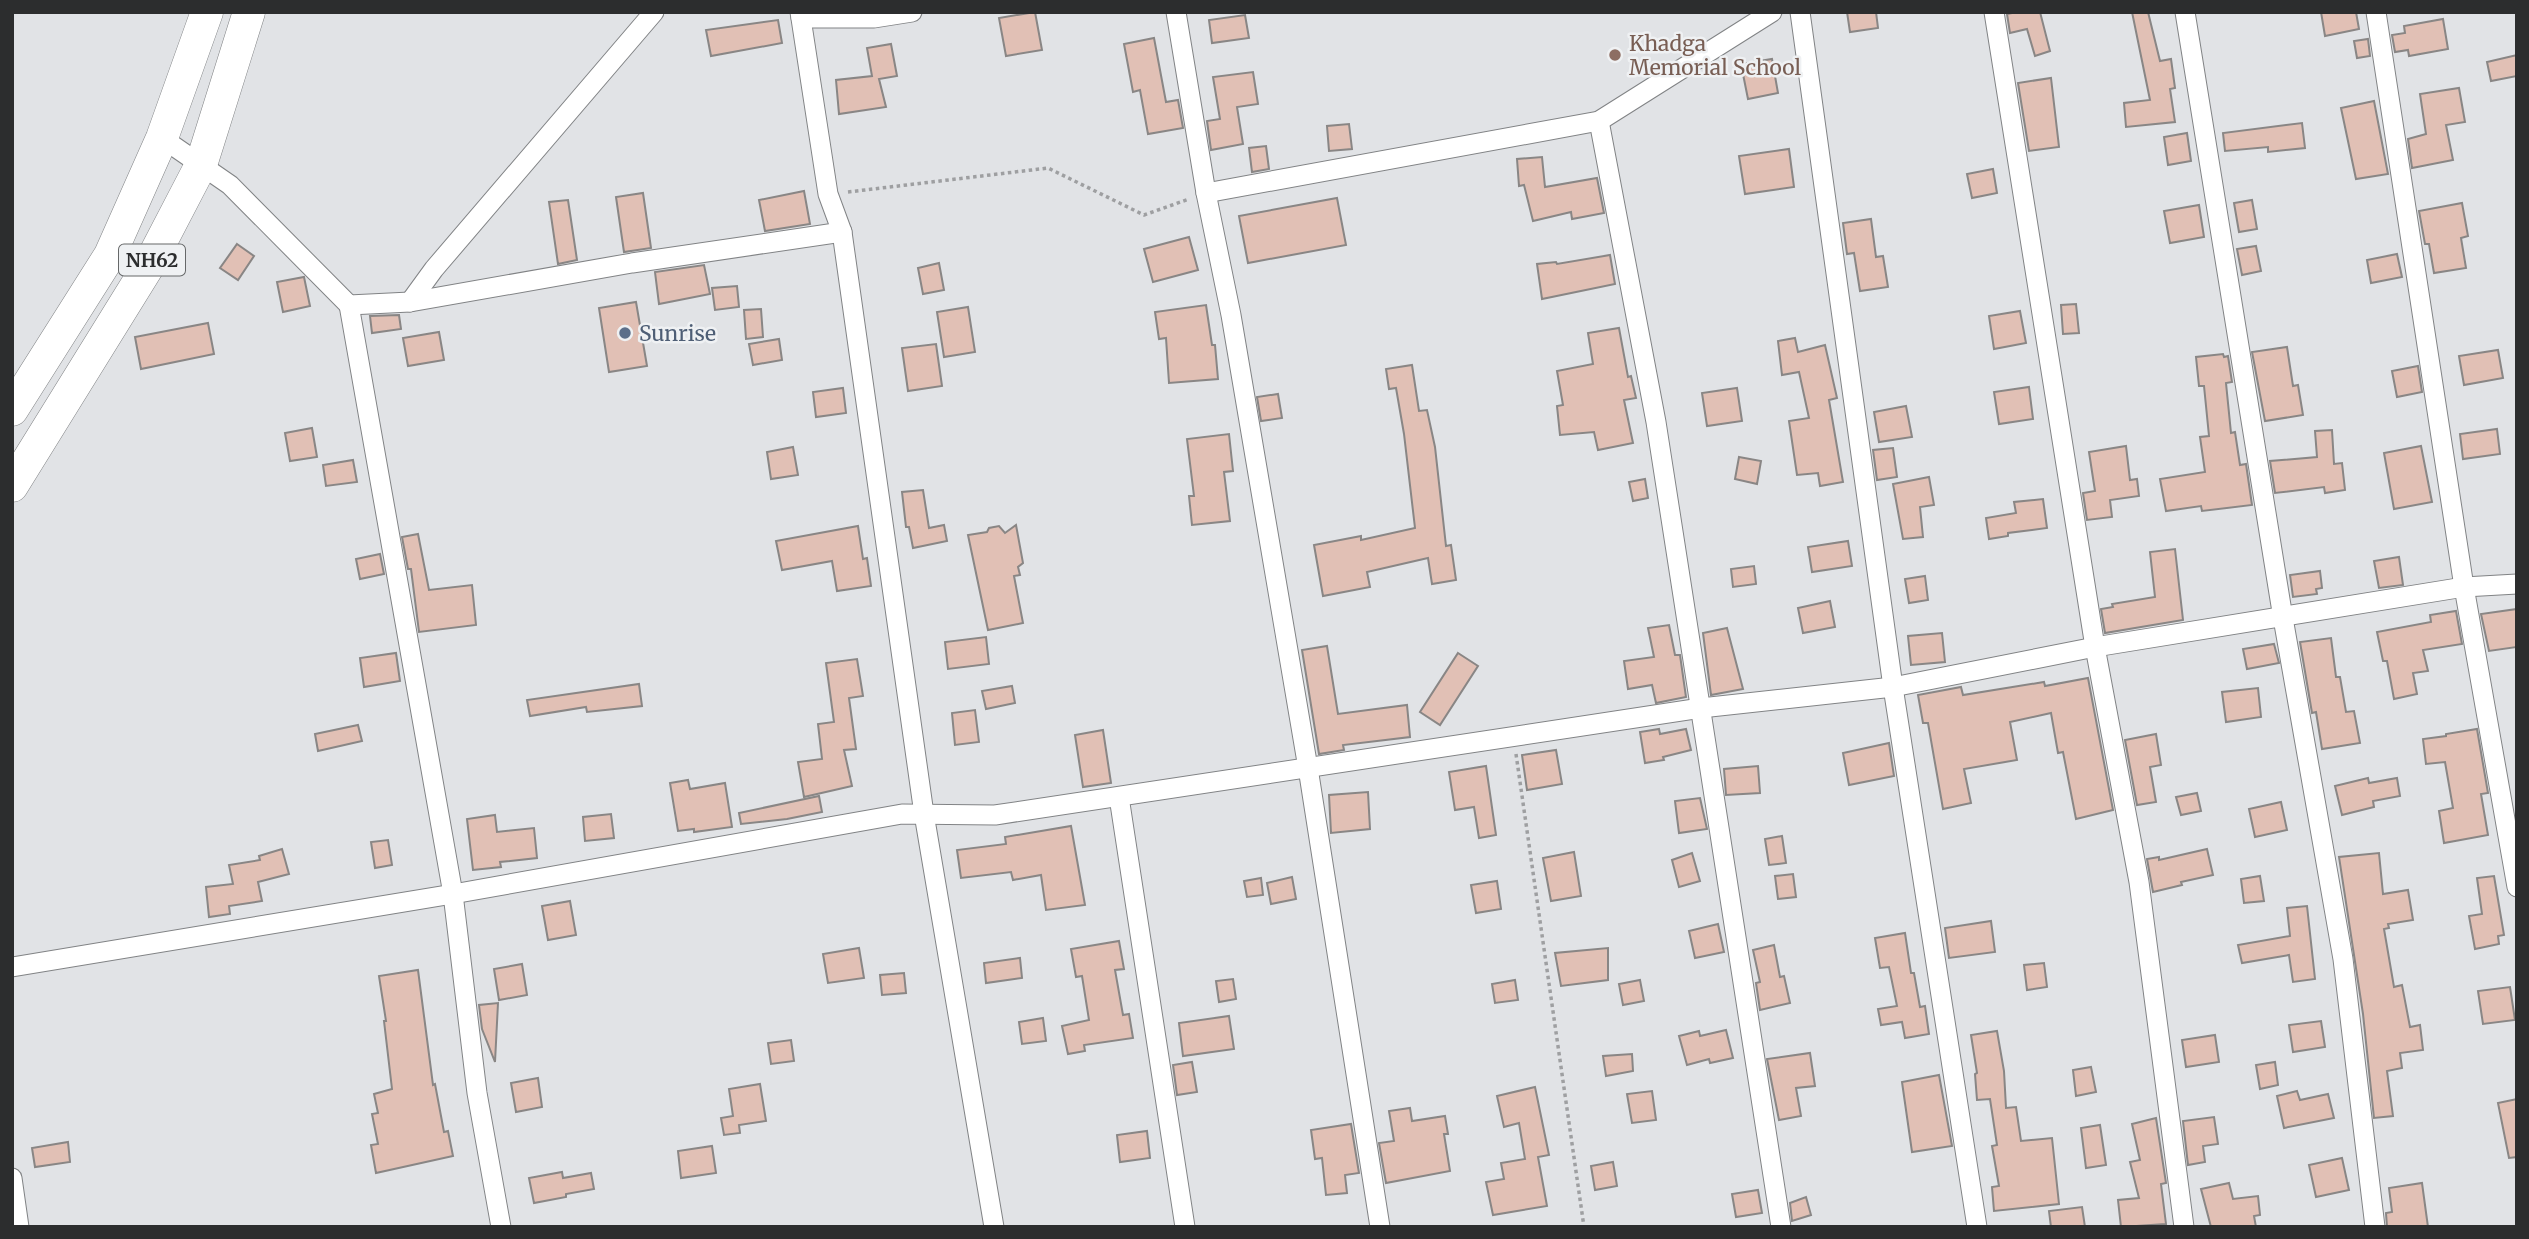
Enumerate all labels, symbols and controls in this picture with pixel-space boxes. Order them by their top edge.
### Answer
place label: Khadga Memorial School [1629,30,1802,81]
marker: Khadga Memorial School [1607,47,1623,63]
road number: NH62 [119,244,185,276]
place label: Sunrise [639,320,716,347]
marker: Sunrise [617,325,633,341]

